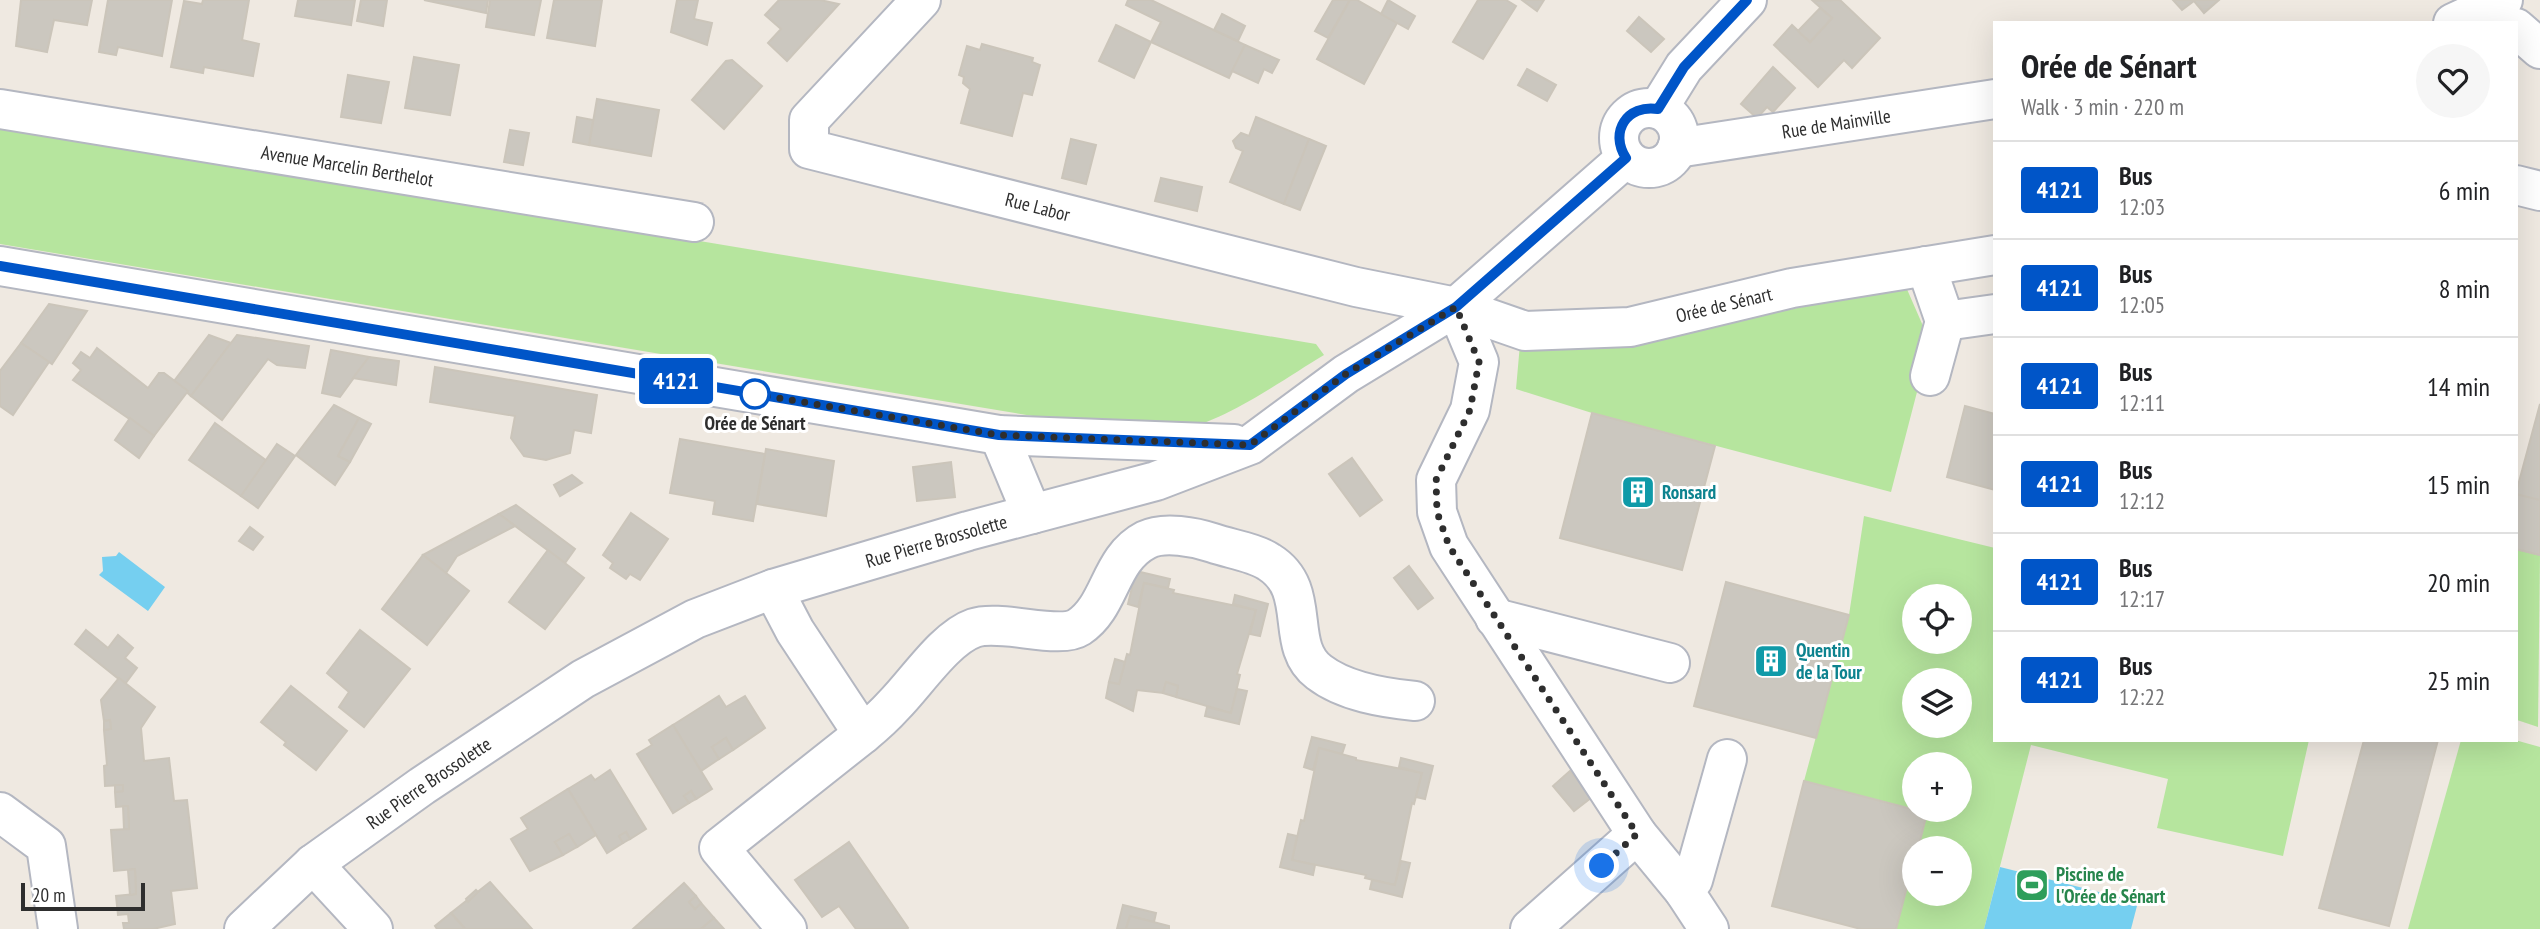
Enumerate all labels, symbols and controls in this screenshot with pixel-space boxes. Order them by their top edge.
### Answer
text: Orée de Sénart [2021,44,2197,87]
button: heart [2416,44,2490,118]
text: Walk · 3 min · 220 m [2021,92,2184,121]
street label: Rue de Mainville [1780,103,1892,144]
street label: Avenue Marcelin Berthelot [260,140,436,192]
text: Bus [2119,159,2152,192]
text: 4121 [2037,174,2082,205]
text: 6 min [2439,174,2490,207]
street label: Rue Labor [1003,187,1073,227]
text: 12:03 [2119,192,2165,221]
text: Bus [2119,257,2152,290]
text: 4121 [2037,272,2082,303]
text: 8 min [2439,272,2490,305]
street label: Orée de Sénart [1673,281,1775,328]
text: 12:05 [2119,290,2165,319]
text: Bus [2119,355,2152,388]
line badge: 4121 [627,358,725,404]
text: 4121 [653,365,699,396]
text: 4121 [2037,370,2082,401]
text: 14 min [2427,370,2490,403]
marker: Orée de Sénart [740,379,770,409]
text: 12:11 [2119,388,2165,417]
place label: Orée de Sénart [704,411,806,435]
text: Bus [2119,453,2152,486]
text: 4121 [2037,468,2082,499]
text: 15 min [2427,468,2490,501]
building icon: Ronsard [1619,473,1657,511]
place label: Ronsard [1662,480,1716,504]
text: 12:12 [2119,486,2165,515]
street label: Rue Pierre Brossolette [863,509,1010,573]
text: Bus [2119,551,2152,584]
text: 4121 [2037,566,2082,597]
text: 20 min [2427,566,2490,599]
map controls [1902,584,1972,906]
button: locate [1902,584,1972,654]
text: 12:17 [2119,584,2165,613]
place label: Quentin de la Tour [1796,638,1862,684]
building icon: Quentin de la Tour [1752,642,1790,680]
text: Bus [2119,649,2152,682]
text: 4121 [2037,664,2082,695]
text: 25 min [2427,664,2490,697]
button: layers [1902,668,1972,738]
text: 12:22 [2119,682,2165,711]
street label: Rue Pierre Brossolette [361,732,496,834]
button: + [1902,752,1972,822]
button: − [1902,836,1972,906]
your location [1584,848,1619,883]
place label: Piscine de l'Orée de Sénart [2056,862,2166,908]
sports icon: Piscine de l'Orée de Sénart [2013,866,2051,904]
scale bar [21,880,145,912]
text: 20 m [32,883,66,907]

